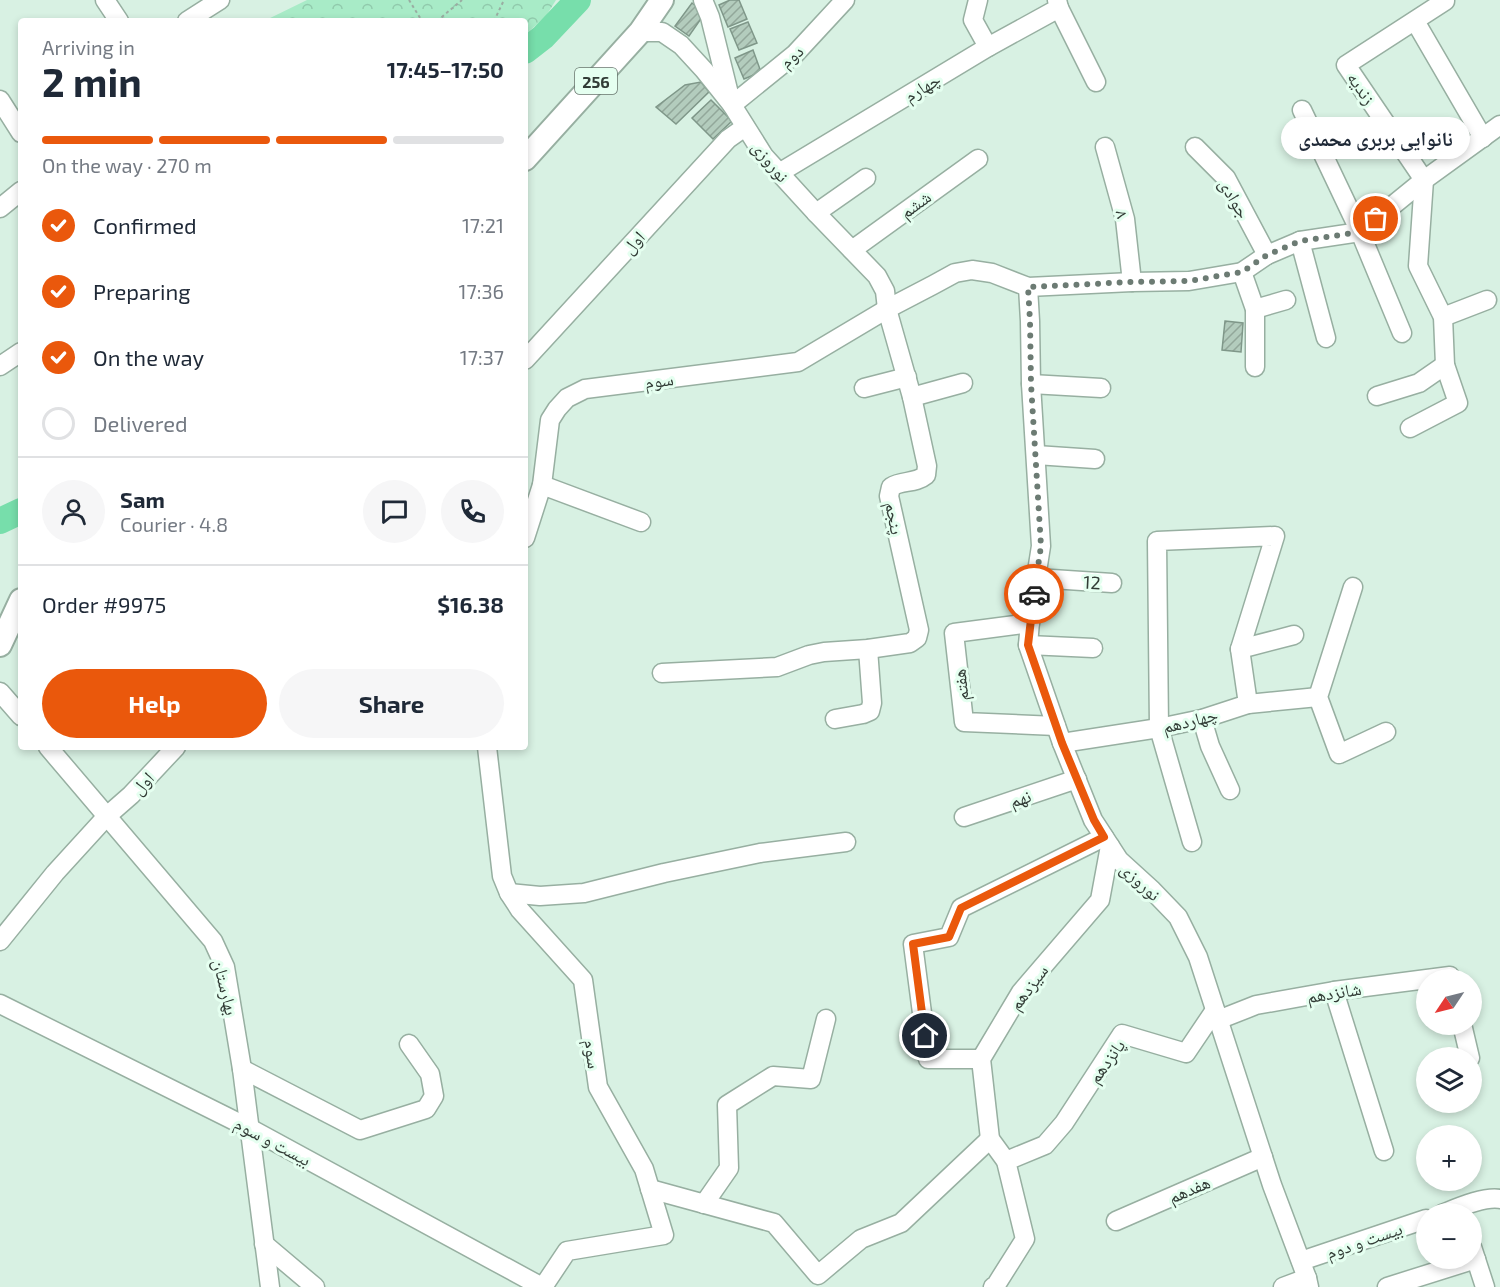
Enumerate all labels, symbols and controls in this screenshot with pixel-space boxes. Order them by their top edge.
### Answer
text: Arriving in [42,35,135,59]
street label: دوم [774,40,809,74]
text: 17:45–17:50 [387,56,504,82]
text: 2 min [42,58,142,105]
street label: زندیه [1343,67,1381,109]
road number: 256 [575,68,617,94]
street label: چهارم [900,68,945,108]
callout: نانوایی بربری محمدی [1282,117,1470,159]
text: نانوایی بربری محمدی [1298,126,1453,150]
street label: نوروزی [747,136,794,187]
text: On the way · 270 m [42,153,212,177]
street label: جوادی [1214,174,1255,223]
street label: ششم [895,185,936,224]
pin [1350,193,1401,244]
icon: bag [1359,202,1392,235]
street label: ۸ [1111,208,1135,220]
icon: check [42,209,75,242]
text: Confirmed [93,212,197,238]
text: 17:21 [462,213,504,237]
street label: اول [617,226,650,259]
icon: check [42,275,75,308]
text: Preparing [93,278,191,304]
text: 17:36 [459,279,504,303]
icon: check [42,341,75,374]
text: On the way [93,344,204,370]
text: 17:37 [460,345,504,369]
street label: سوم [643,367,675,395]
text: Delivered [93,410,188,436]
button: person [42,480,105,543]
button: chat [363,480,426,543]
button: phone [441,480,504,543]
text: Sam [120,486,165,512]
street label: پنجم [879,500,909,537]
text: Courier · 4.8 [120,512,228,536]
courier [1004,564,1064,624]
street label: 12 [1083,571,1101,593]
icon: car [1018,578,1051,611]
text: Order #9975 [42,591,166,617]
text: $16.38 [437,591,504,617]
street label: هفتم [947,668,975,702]
button: Help [42,669,267,738]
button: Share [279,669,504,738]
street label: چهاردهم [1160,703,1220,739]
street label: اول [126,767,159,800]
street label: نهم [1006,784,1034,814]
street label: نوروزی [1116,857,1166,906]
street label: بهارستان [208,957,243,1017]
street label: سیزدهم [1004,960,1054,1015]
north arrow [1416,969,1482,1035]
map controls [1416,969,1482,1269]
street label: شانزدهم [1305,977,1363,1009]
pin [899,1010,950,1061]
icon: home [908,1019,941,1052]
street label: پانزدهم [1083,1035,1131,1088]
street label: سوم [578,1038,606,1070]
button: layers [1416,1047,1482,1113]
street label: بیست و سوم [230,1112,315,1172]
button: + [1416,1125,1482,1191]
street label: هفدهم [1165,1170,1214,1209]
button: − [1416,1203,1482,1269]
street label: بیست و دوم [1323,1217,1406,1265]

